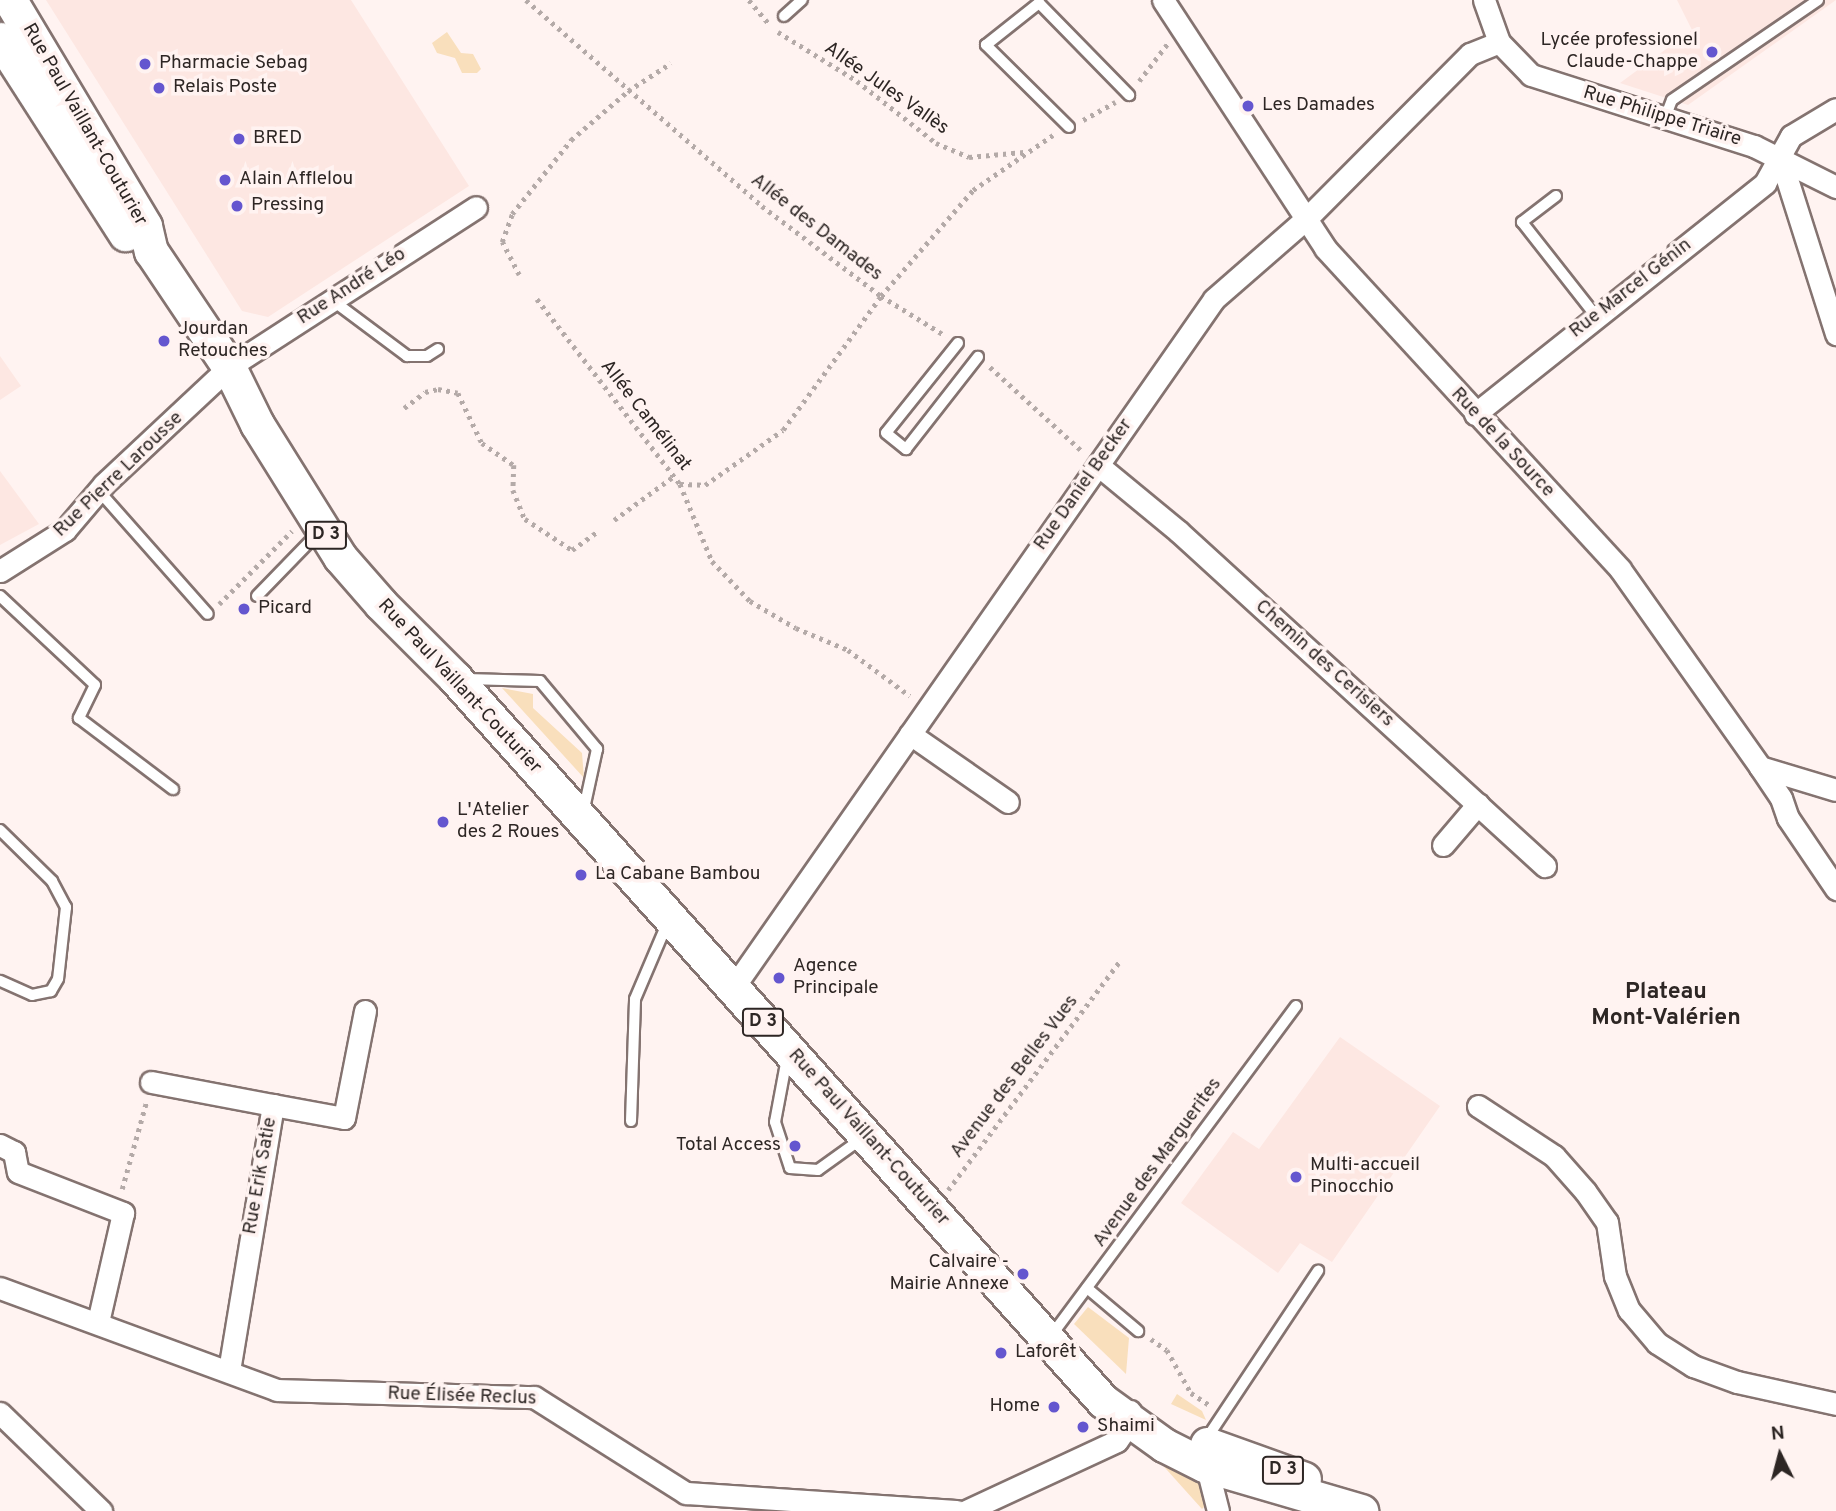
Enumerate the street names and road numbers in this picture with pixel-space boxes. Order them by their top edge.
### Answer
street label: Rue Paul Vaillant-Couturier [16,19,152,231]
street label: Allée Jules Vallès [819,37,953,141]
street label: Rue Philippe Triaire [1580,82,1744,152]
street label: Allée des Damades [746,170,886,286]
street label: Rue Marcel Génin [1566,234,1696,344]
street label: Rue André Léo [293,243,411,331]
street label: Allée Camélinat [595,356,695,476]
street label: Rue de la Source [1445,383,1559,503]
street label: Rue Pierre Larousse [50,408,188,542]
street label: Rue Daniel Becker [1030,415,1138,555]
road number: D 3 [303,520,349,550]
street label: Rue Paul Vaillant-Couturier [372,595,546,779]
street label: Chemin des Cerisiers [1250,596,1398,732]
street label: Avenue des Belles Vues [946,991,1084,1163]
road number: D 3 [740,1007,786,1036]
street label: Rue Paul Vaillant-Couturier [782,1045,954,1231]
street label: Avenue des Marguerites [1089,1074,1227,1252]
street label: Rue Erik Satie [239,1116,283,1236]
street label: Rue Élisée Reclus [387,1383,537,1411]
road number: D 3 [1260,1456,1306,1484]

